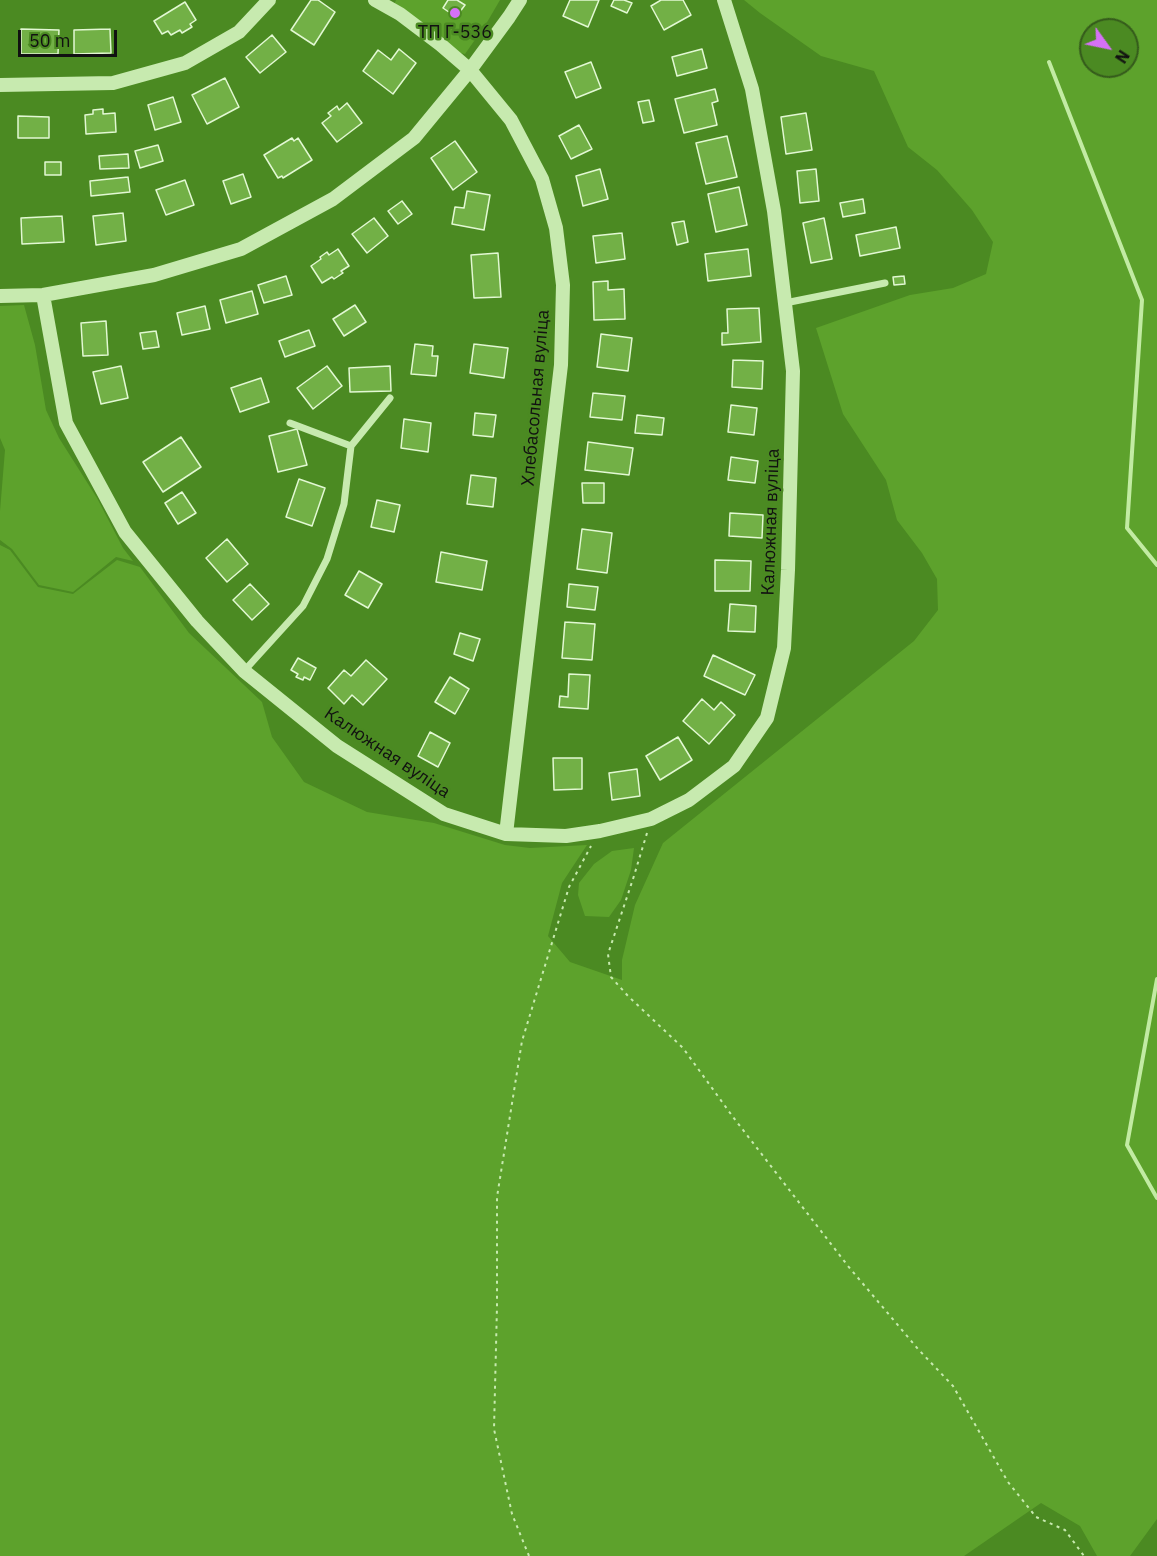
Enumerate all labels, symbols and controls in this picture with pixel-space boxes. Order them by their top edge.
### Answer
marker: ТП Г-536 [448,6,462,20]
scale bar [21,18,120,56]
north arrow [1079,18,1139,78]
place label: ТП Г-536 [418,22,492,44]
text: 50 m [29,29,71,52]
text: N [1111,46,1134,67]
street label: Хлебасольная вуліца [518,309,554,487]
street label: Калюжная вуліца [758,448,784,596]
street label: Калюжная вуліца [320,703,454,803]

